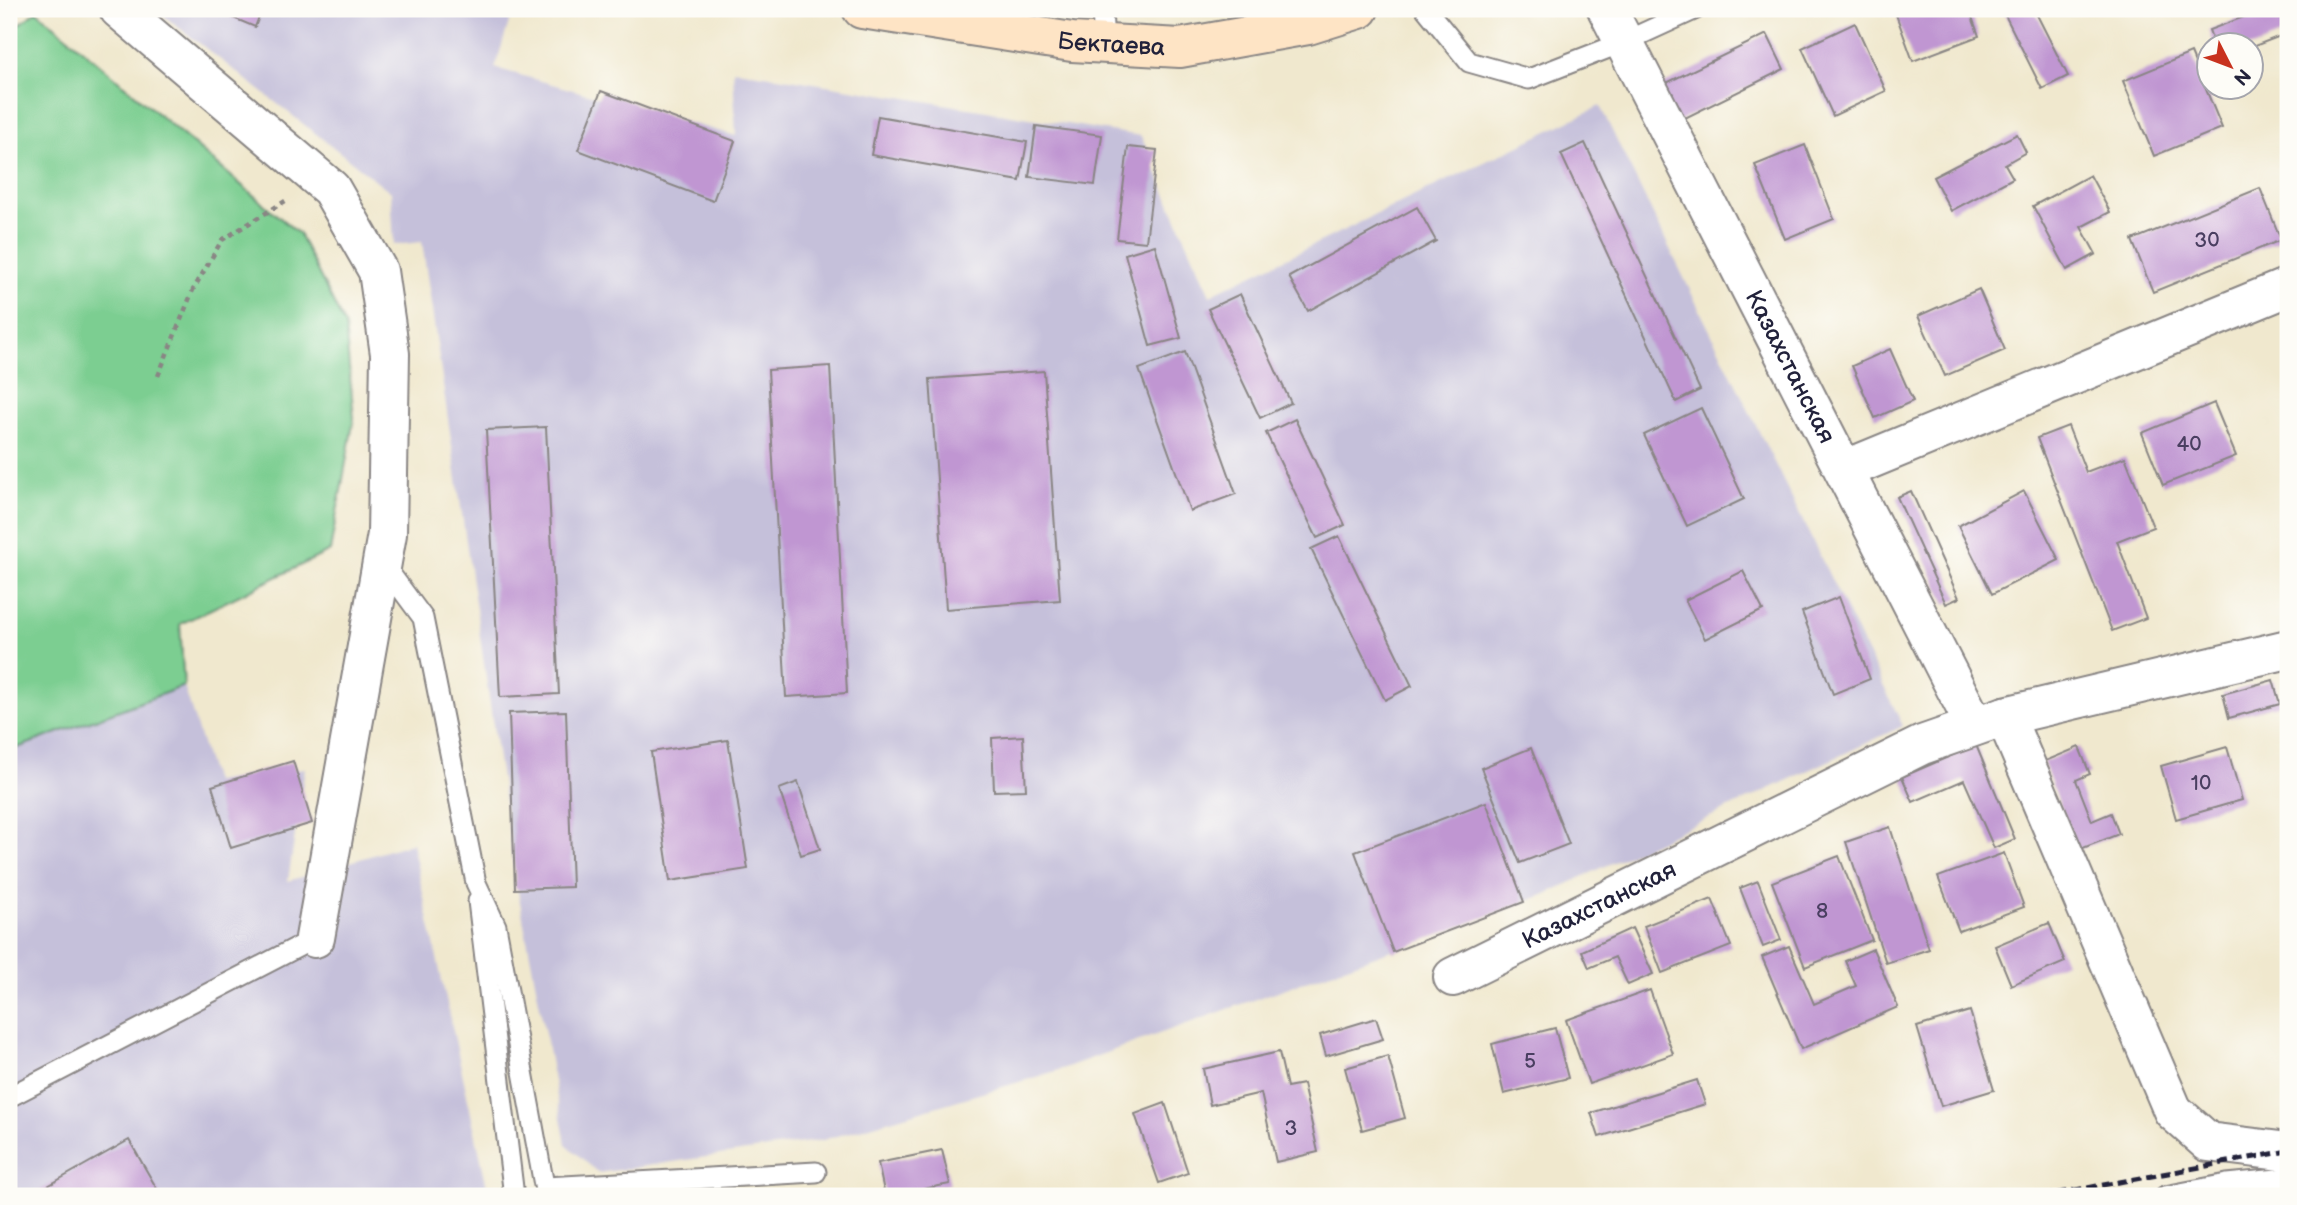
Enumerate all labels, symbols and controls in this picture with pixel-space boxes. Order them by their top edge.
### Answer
street label: Бектаева [1055,26,1166,62]
north arrow [2196,32,2266,102]
text: N [2228,63,2255,89]
house number: 30 [2194,228,2220,253]
street label: Казахстанская [1739,286,1841,448]
house number: 40 [2176,432,2202,457]
house number: 10 [2191,771,2211,796]
street label: Казахстанская [1518,855,1681,955]
house number: 8 [1816,899,1828,924]
house number: 5 [1524,1049,1536,1074]
house number: 3 [1285,1116,1297,1141]

